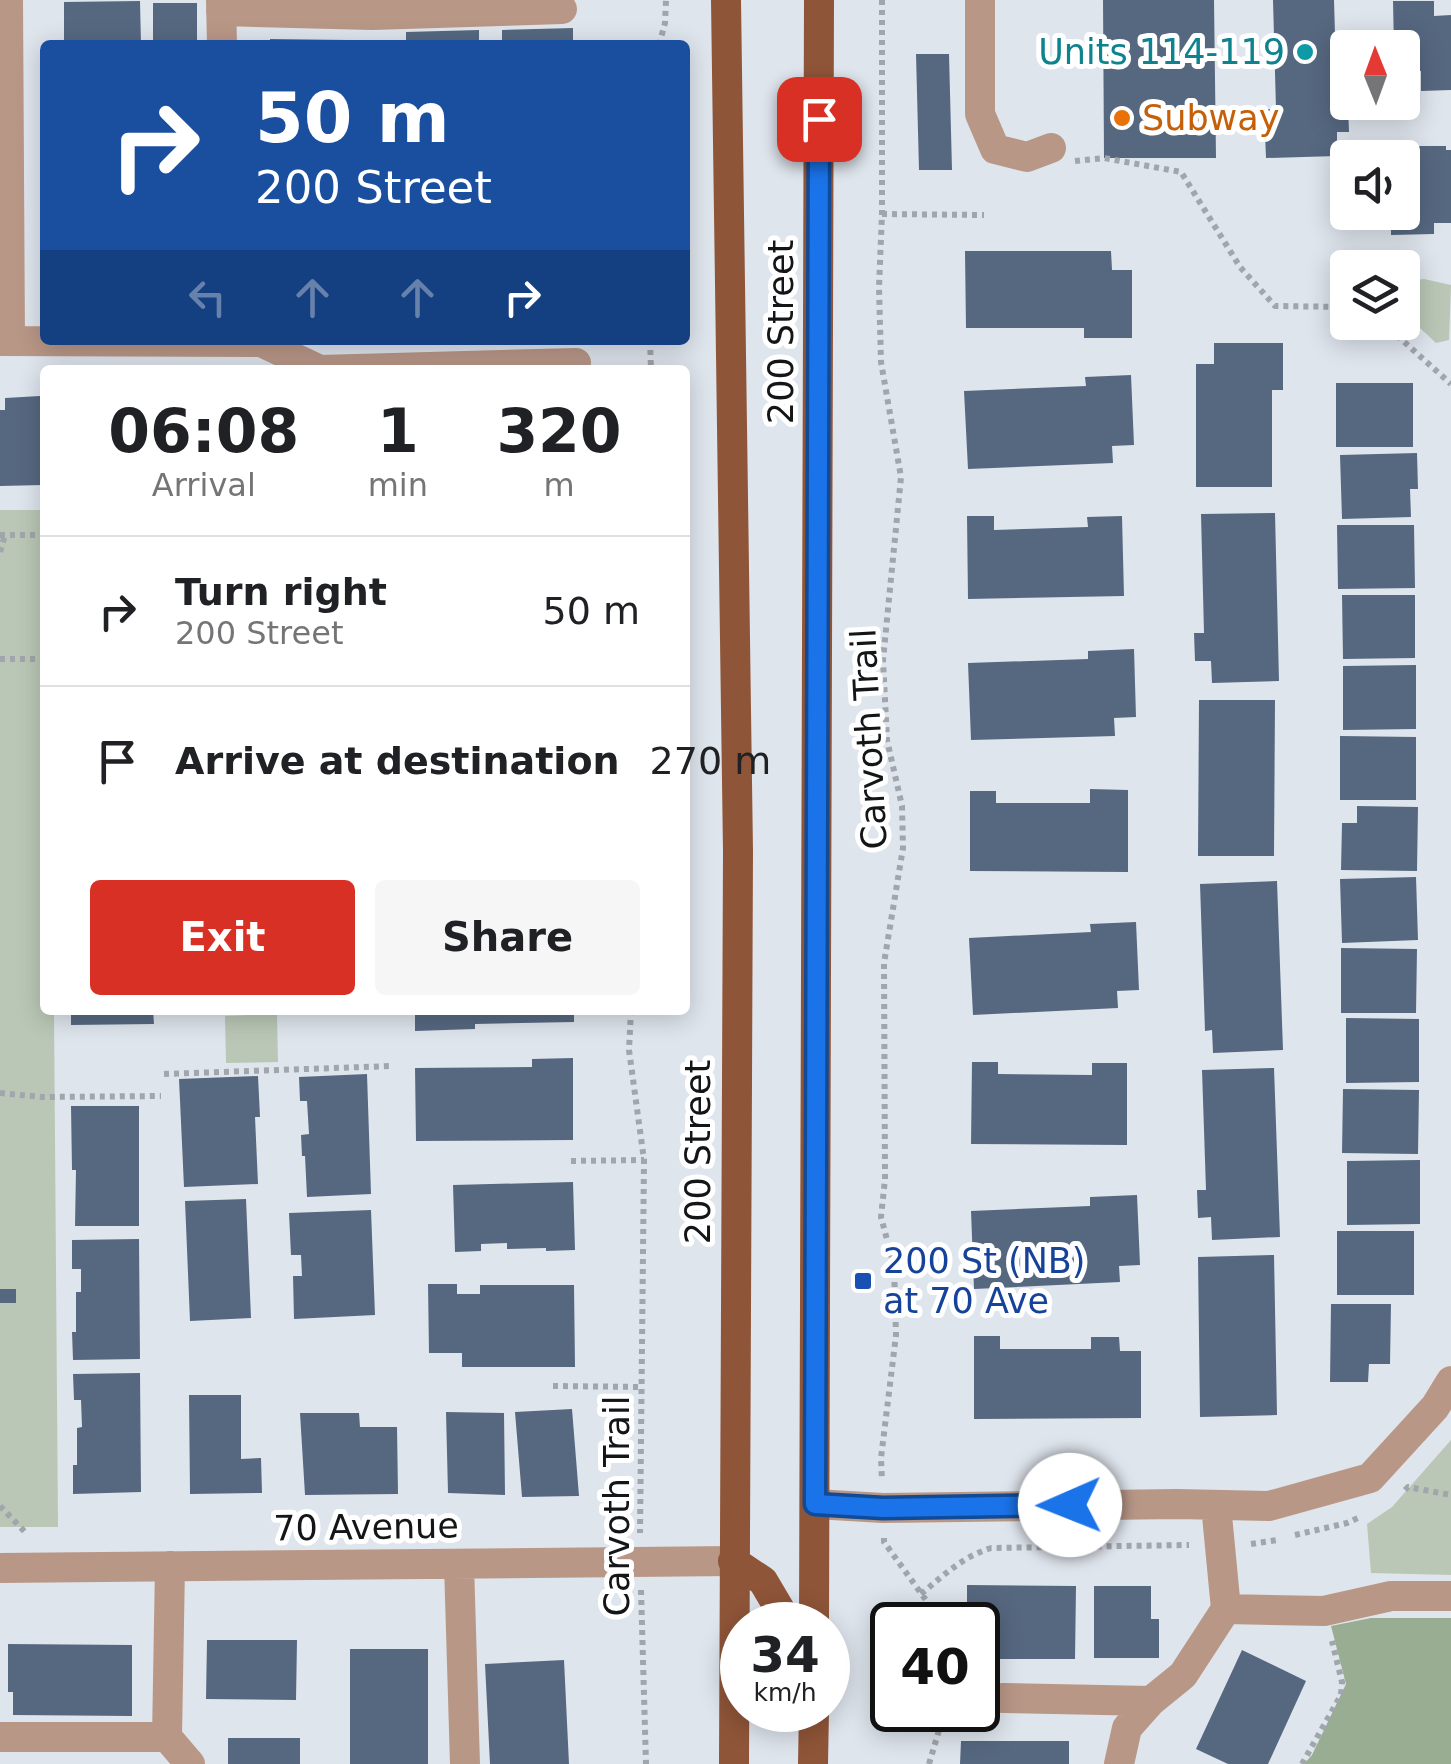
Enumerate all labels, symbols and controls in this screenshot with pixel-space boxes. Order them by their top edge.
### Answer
north arrow [1330,30,1420,120]
map controls [1330,30,1420,340]
place label: Units 114-119 [1038,32,1285,72]
marker: Units 114-119 [1294,41,1316,63]
text: 50 m [255,77,450,159]
pin [777,77,862,162]
icon: right [90,80,220,210]
icon: arrive [792,92,847,147]
place label: Subway [1142,98,1279,138]
marker: Subway [1111,107,1133,129]
button: sound [1330,140,1420,230]
text: 200 Street [255,161,492,214]
street label: 200 Street [761,240,801,424]
button: layers [1330,250,1420,340]
icon: left [180,270,235,325]
icon: ahead [285,270,340,325]
icon: ahead [390,270,445,325]
icon: right [495,270,550,325]
text: 06:08 [108,396,299,466]
text: 1 [377,396,419,466]
text: 320 [496,396,622,466]
text: Arrival [152,466,256,504]
text: min [368,466,428,504]
text: m [543,466,575,504]
text: Turn right [175,570,387,614]
icon: right [90,584,145,639]
text: 50 m [543,589,640,633]
text: 200 Street [175,614,343,652]
street label: Carvoth Trail [843,628,895,850]
icon: arrive [90,734,145,789]
text: Arrive at destination [175,739,620,783]
text: 270 m [650,739,771,783]
button: Exit [90,880,355,995]
button: Share [375,880,640,995]
street label: 200 Street [678,1060,718,1244]
place label: 200 St (NB) at 70 Ave [883,1241,1086,1321]
marker: 200 St (NB) at 70 Ave [852,1270,874,1292]
street label: Carvoth Trail [597,1396,637,1616]
position arrow [1018,1453,1122,1557]
street label: 70 Avenue [273,1505,459,1549]
speed limit sign: 40 [870,1602,1000,1732]
text: 34 [750,1626,820,1684]
text: km/h [753,1678,817,1707]

